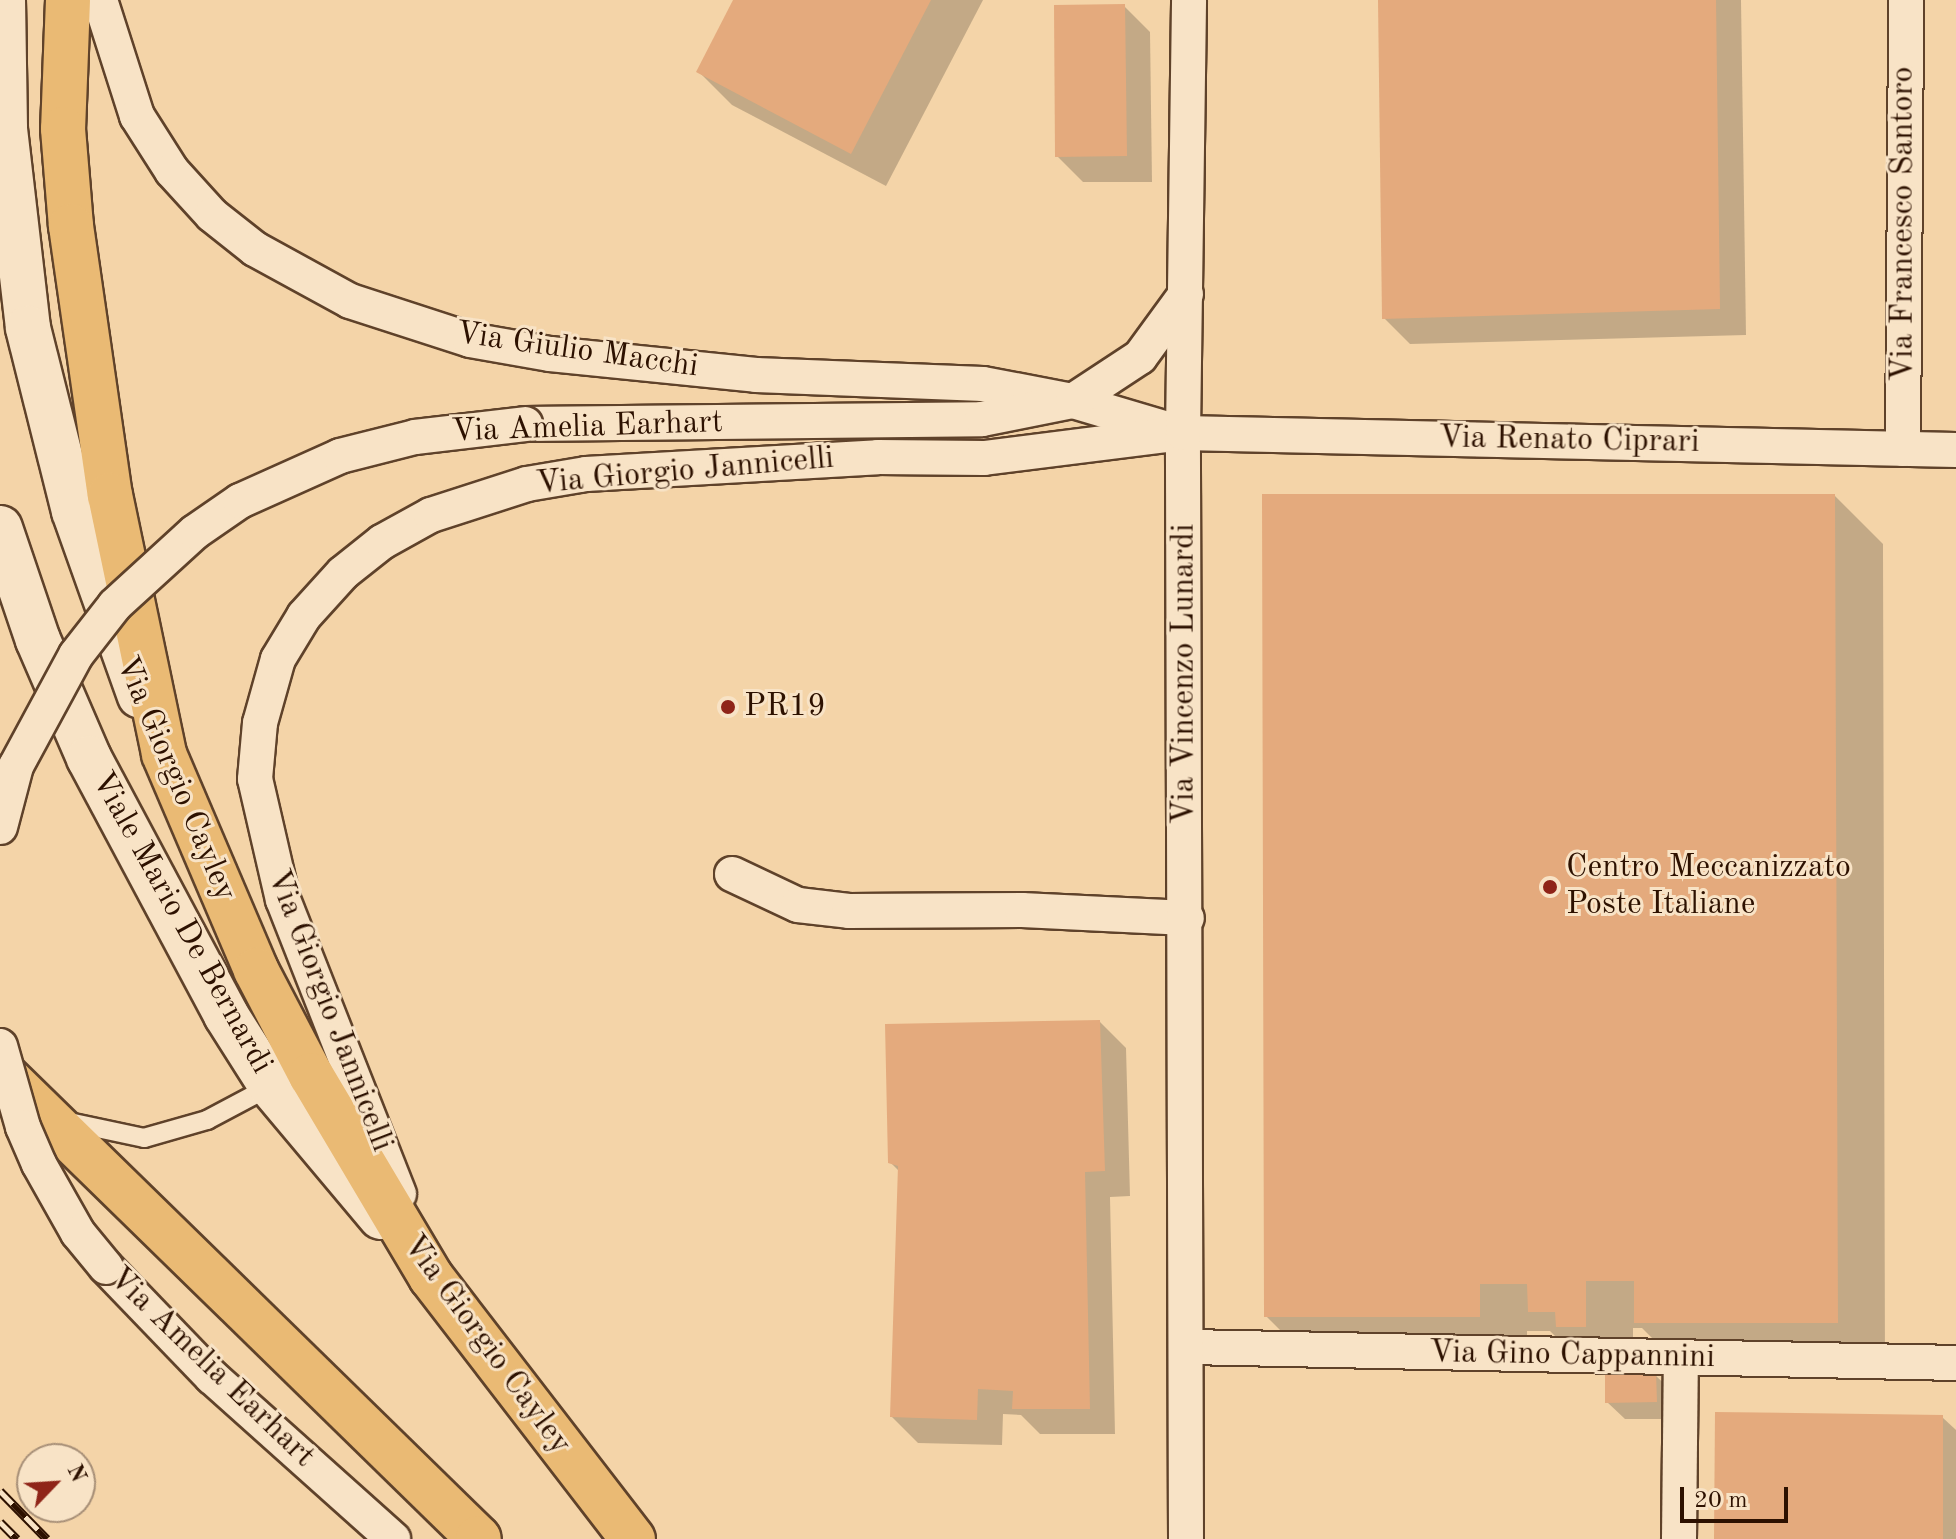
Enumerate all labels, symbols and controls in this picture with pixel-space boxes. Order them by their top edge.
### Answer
street label: Via Francesco Santoro [1885,67,1923,381]
street label: Via Giulio Macchi [453,315,701,387]
street label: Via Amelia Earhart [450,404,724,452]
street label: Via Renato Ciprari [1438,420,1700,462]
street label: Via Giorgio Jannicelli [534,440,836,504]
street label: Via Vincenzo Lunardi [1166,524,1204,824]
street label: Via Giorgio Cayley [106,651,244,907]
place label: PR19 [744,688,826,726]
marker: PR19 [719,698,737,716]
street label: Viale Mario De Bernardi [82,765,280,1081]
place label: Centro Meccanizzato Poste Italiane [1566,850,1851,925]
street label: Via Giorgio Jannicelli [257,865,401,1157]
marker: Centro Meccanizzato Poste Italiane [1541,878,1559,896]
street label: Via Giorgio Cayley [393,1228,579,1462]
street label: Via Amelia Earhart [100,1260,322,1476]
street label: Via Gino Cappannini [1429,1334,1715,1378]
north arrow [16,1443,96,1523]
text: N [62,1461,89,1486]
scale bar [1684,1471,1792,1521]
text: 20 m [1694,1489,1748,1513]

